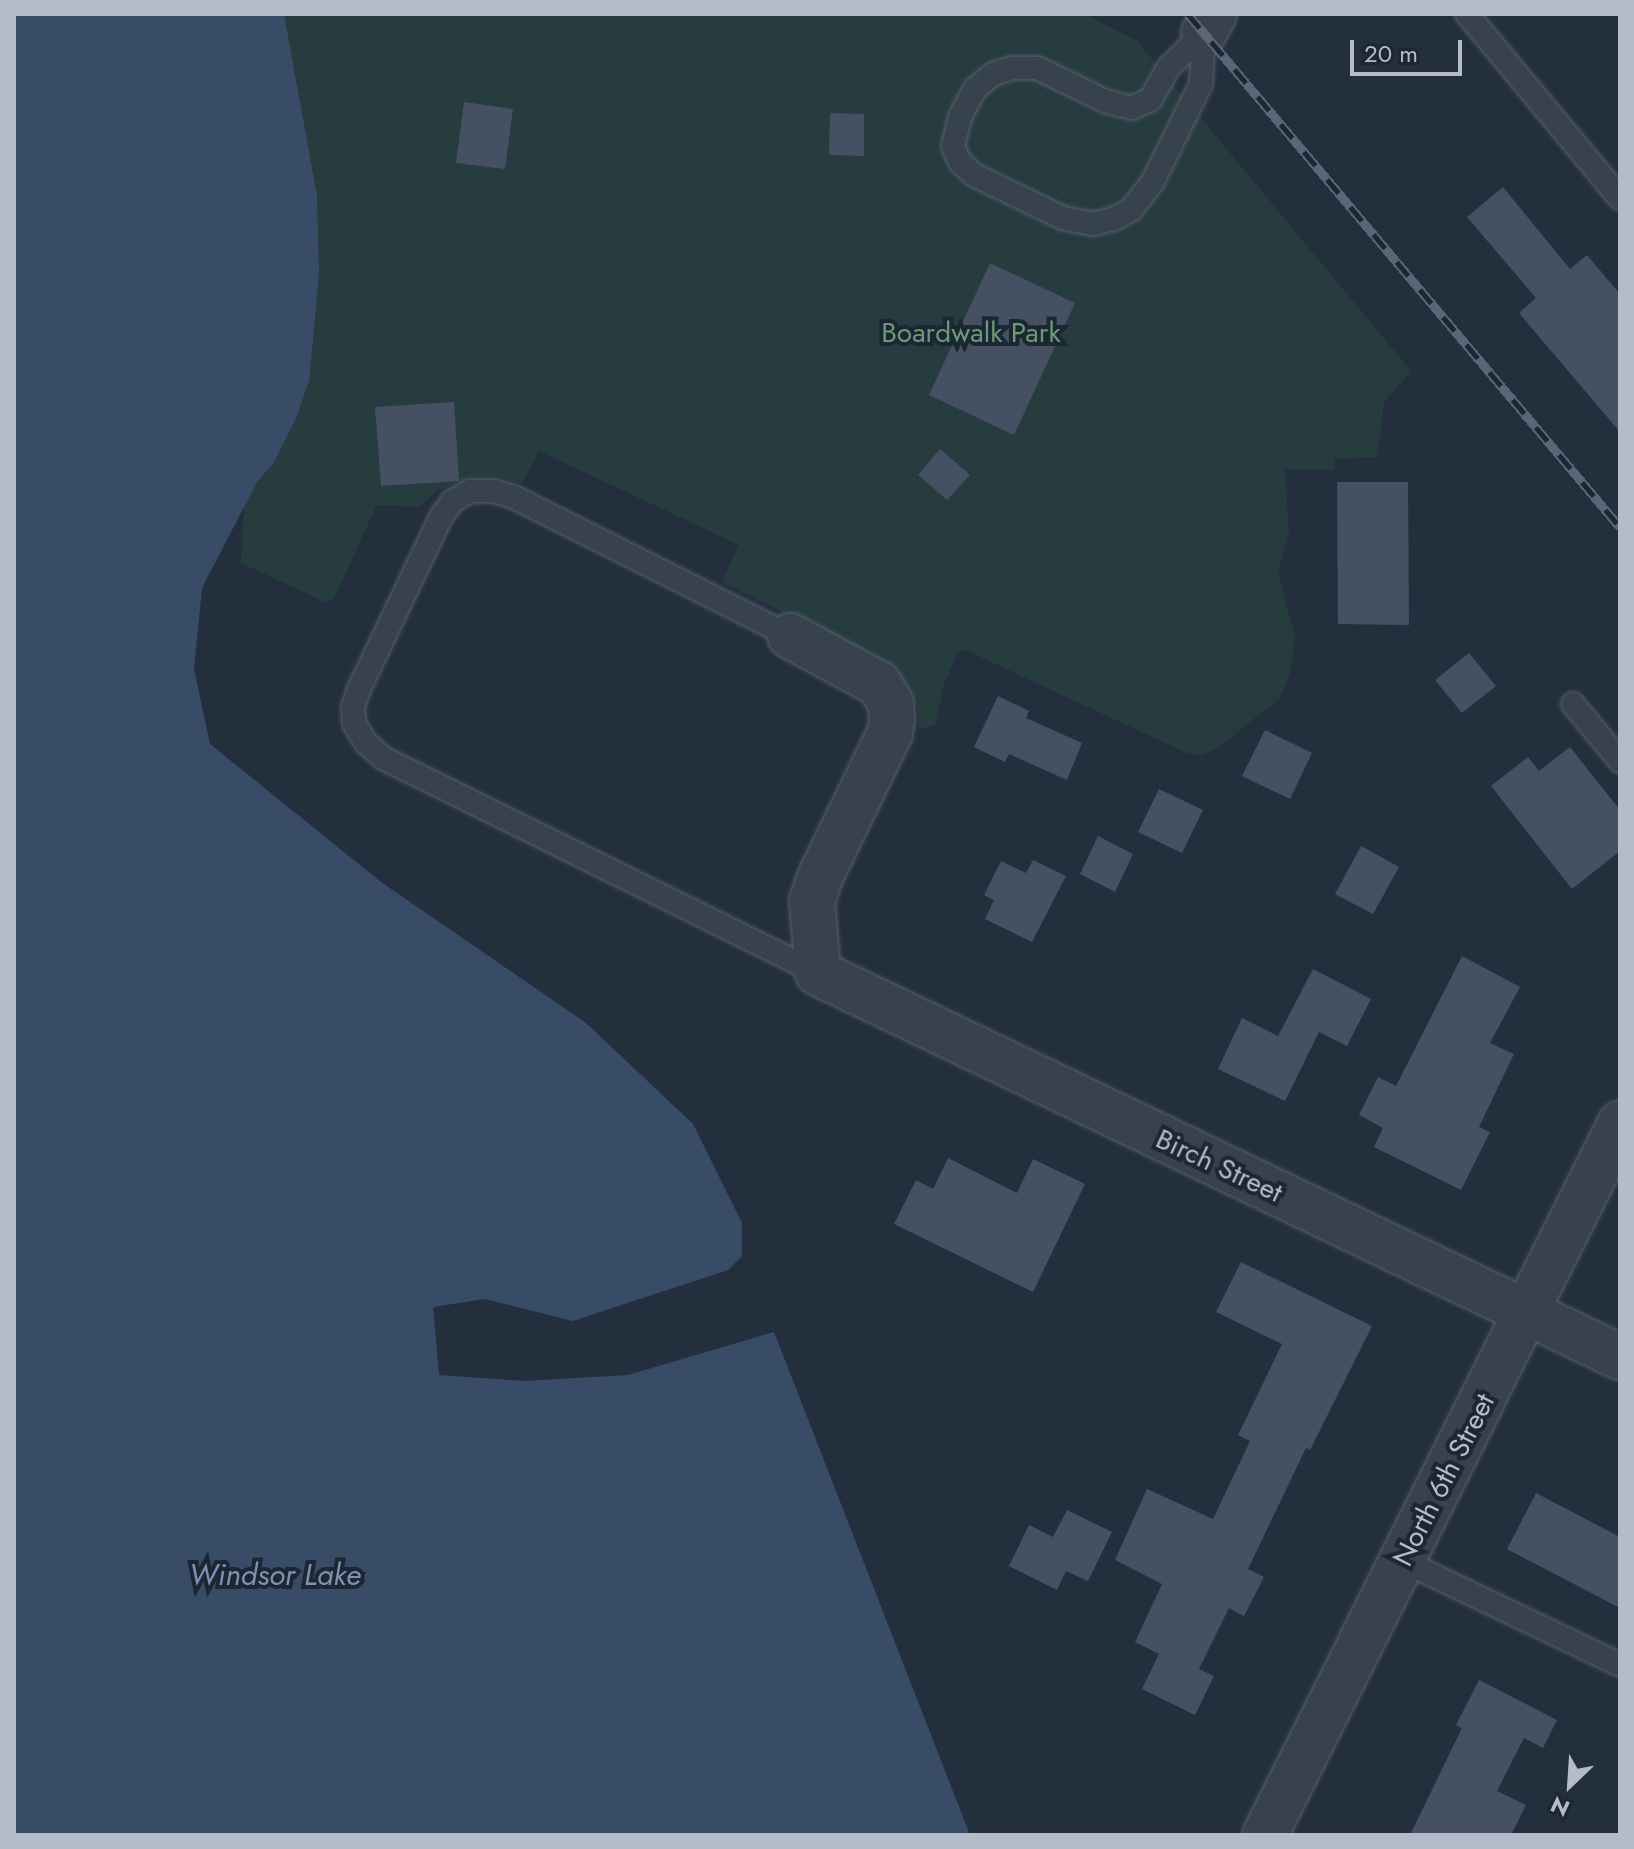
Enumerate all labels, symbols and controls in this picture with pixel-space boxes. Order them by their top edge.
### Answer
scale bar [1354,24,1466,74]
text: 20 m [1364,36,1418,71]
park label: Boardwalk Park [881,316,1061,350]
street label: Birch Street [1151,1122,1287,1210]
street label: North 6th Street [1386,1388,1502,1572]
water label: Windsor Lake [189,1557,361,1593]
north arrow [1530,1745,1610,1825]
text: N [1545,1789,1575,1825]

